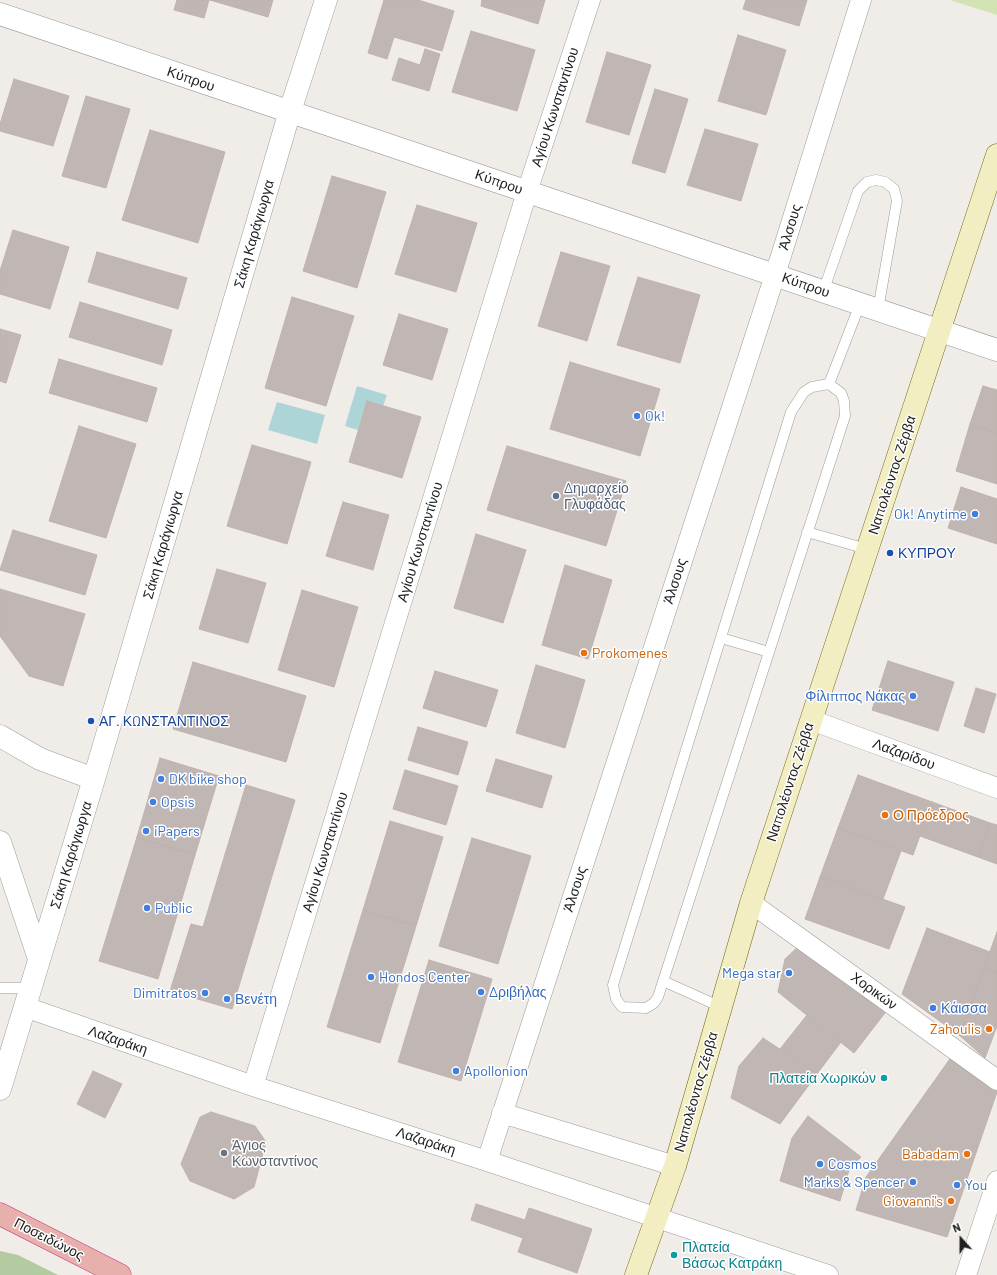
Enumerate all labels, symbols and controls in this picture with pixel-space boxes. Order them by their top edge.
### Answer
street label: Αγίου Κωνσταντίνου [528,45,582,169]
street label: Κύπρου [165,63,217,95]
street label: Κύπρου [473,166,525,198]
street label: Σάκη Καράγιωργα [231,178,277,290]
street label: Άλσους [775,202,805,252]
street label: Κύπρου [780,269,832,301]
place label: Ok! [645,408,665,424]
marker: Ok! [632,411,642,421]
street label: Ναπολέοντος Ζέρβα [865,413,919,537]
street label: Αγίου Κωνσταντίνου [394,480,446,604]
place label: Δημαρχείο Γλυφάδας [564,480,629,512]
street label: Σάκη Καράγιωργα [140,489,186,601]
marker: Δημαρχείο Γλυφάδας [551,491,561,501]
place label: Ok! Anytime [894,506,967,522]
marker: Ok! Anytime [970,509,980,519]
place label: ΚΥΠΡΟΥ [898,545,956,561]
marker: ΚΥΠΡΟΥ [885,548,895,558]
street label: Άλσους [660,556,690,606]
place label: Prokomenes [592,645,668,661]
marker: Prokomenes [579,648,589,658]
place label: Φίλιππος Νάκας [805,688,905,704]
marker: Φίλιππος Νάκας [908,691,918,701]
place label: ΑΓ. ΚΩΝΣΤΑΝΤΙΝΟΣ [99,713,229,729]
marker: ΑΓ. ΚΩΝΣΤΑΝΤΙΝΟΣ [86,716,96,726]
street label: Ναπολέοντος Ζέρβα [763,720,817,844]
street label: Λαζαρίδου [871,735,937,773]
place label: DK bike shop [169,771,247,787]
marker: DK bike shop [156,774,166,784]
street label: Αγίου Κωνσταντίνου [299,790,351,914]
place label: Opsis [161,794,194,810]
marker: Opsis [148,797,158,807]
street label: Σάκη Καράγιωργα [47,799,95,911]
place label: Ο Πρόεδρος [893,807,969,823]
marker: Ο Πρόεδρος [880,810,890,820]
place label: iPapers [154,823,200,839]
marker: iPapers [141,826,151,836]
street label: Άλσους [560,864,590,914]
place label: Public [155,900,193,916]
marker: Public [142,903,152,913]
place label: Mega star [722,965,781,981]
marker: Mega star [784,968,794,978]
place label: Hondos Center [379,969,469,985]
street label: Χορικών [848,969,900,1013]
marker: Hondos Center [366,972,376,982]
place label: Δριβήλας [489,984,546,1000]
place label: Dimitratos [133,985,197,1001]
marker: Δριβήλας [476,987,486,997]
marker: Dimitratos [200,988,210,998]
place label: Βενέτη [235,991,277,1007]
marker: Βενέτη [222,994,232,1004]
place label: Κάισσα [941,1000,987,1016]
marker: Κάισσα [928,1003,938,1013]
place label: Zahoulis [930,1021,981,1037]
street label: Λαζαράκη [86,1022,150,1058]
marker: Zahoulis [984,1024,994,1034]
street label: Ναπολέοντος Ζέρβα [671,1030,721,1154]
place label: Apollonion [464,1063,528,1079]
marker: Apollonion [451,1066,461,1076]
place label: Πλατεία Χωρικών [769,1070,876,1086]
marker: Πλατεία Χωρικών [879,1073,889,1083]
street label: Λαζαράκη [394,1123,458,1159]
place label: Άγιος Κωνσταντίνος [232,1137,318,1170]
place label: Babadam [902,1146,959,1162]
marker: Άγιος Κωνσταντίνος [219,1148,229,1158]
marker: Babadam [962,1149,972,1159]
place label: Cosmos [828,1156,877,1172]
marker: Cosmos [815,1159,825,1169]
place label: Marks & Spencer [804,1174,905,1190]
marker: Marks & Spencer [908,1177,918,1187]
place label: You [965,1177,987,1193]
marker: You [952,1180,962,1190]
place label: Giovanni's [883,1193,943,1209]
marker: Giovanni's [946,1196,956,1206]
street label: Ποσειδώνος [11,1214,87,1264]
north arrow [941,1219,981,1259]
text: N [951,1220,962,1235]
place label: Πλατεία Βάσως Κατράκη [682,1239,782,1272]
marker: Πλατεία Βάσως Κατράκη [669,1250,679,1260]

